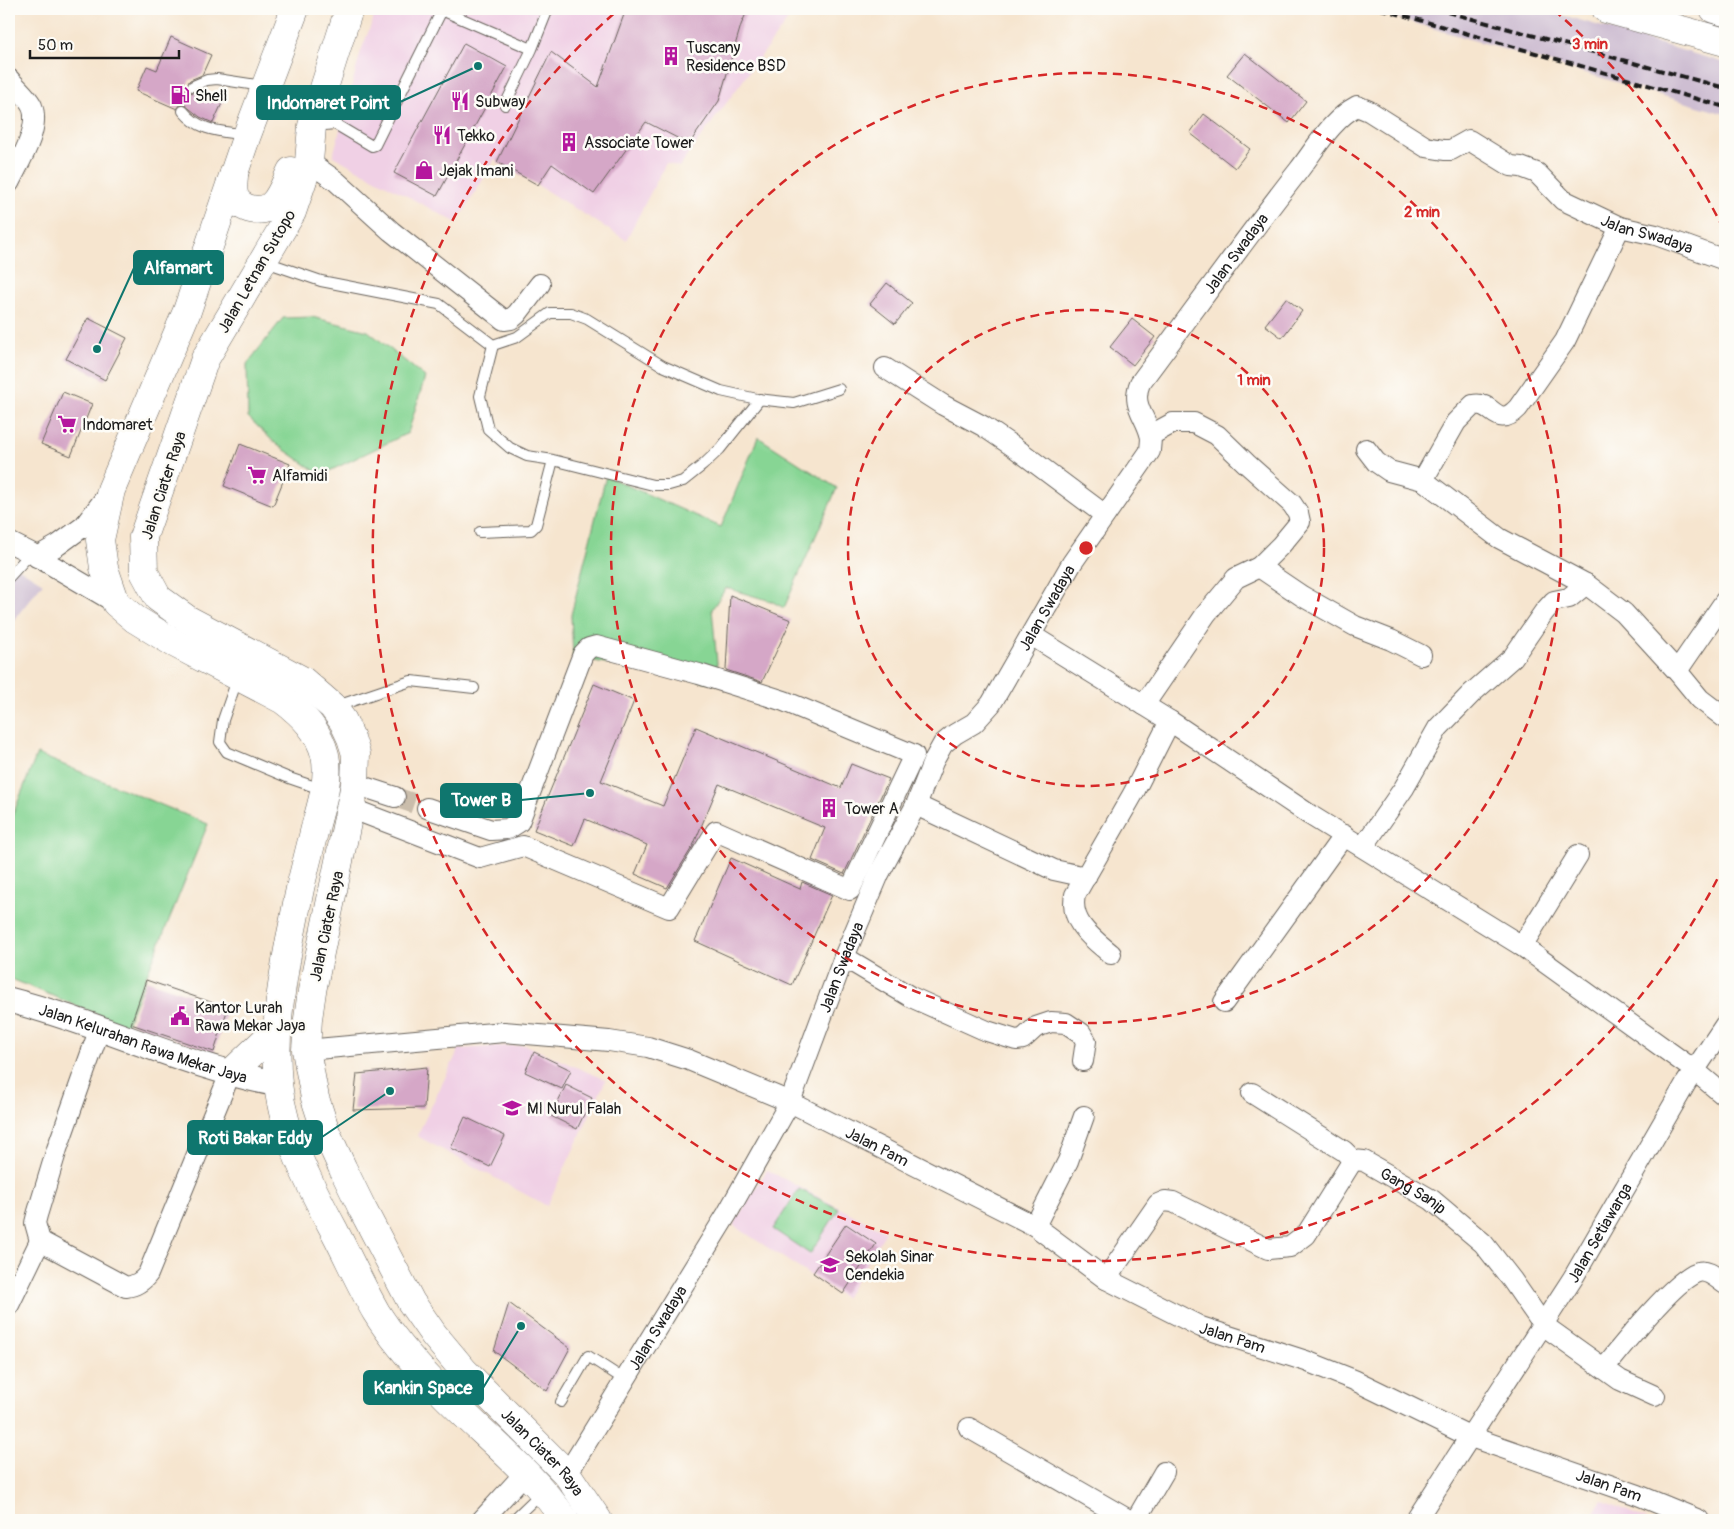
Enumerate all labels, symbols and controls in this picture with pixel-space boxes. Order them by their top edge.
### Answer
scale bar [30,28,179,60]
text: 3 min [1572,35,1608,54]
text: 50 m [38,36,73,55]
place label: Tuscany Residence BSD [686,38,786,76]
building icon: Tuscany Residence BSD [660,45,682,67]
fuel station icon: Shell [169,84,191,106]
place label: Shell [195,86,227,106]
callout: Indomaret Point [257,86,400,119]
restaurant icon: Subway [449,90,471,112]
text: Indomaret Point [266,92,390,115]
place label: Subway [475,92,525,112]
restaurant icon: Tekko [431,124,453,146]
place label: Tekko [457,126,495,146]
building icon: Associate Tower [558,131,580,153]
place label: Associate Tower [584,133,694,153]
shop icon: Jejak Imani [413,159,435,181]
place label: Jejak Imani [439,161,514,181]
text: 2 min [1404,203,1440,222]
street label: Jalan Letnan Sutopo [213,206,300,337]
street label: Jalan Swadaya [1200,210,1273,298]
street label: Jalan Swadaya [1597,210,1696,259]
callout: Alfamart [134,251,223,284]
text: Alfamart [144,257,213,280]
text: 1 min [1237,371,1271,390]
supermarket icon: Indomaret [56,413,78,435]
place label: Indomaret [82,415,153,435]
street label: Jalan Ciater Raya [137,429,191,542]
supermarket icon: Alfamidi [246,464,268,486]
place label: Alfamidi [272,466,327,486]
centre of rings [1077,539,1095,557]
street label: Jalan Swadaya [1015,562,1080,655]
callout: Tower B [441,784,521,817]
text: Tower B [450,789,511,812]
building icon: Tower A [818,797,840,819]
place label: Tower A [844,799,899,819]
street label: Jalan Ciater Raya [305,869,348,983]
street label: Jalan Swadaya [815,919,869,1016]
place label: Kantor Lurah Rawa Mekar Jaya [195,998,306,1036]
street label: Jalan Kelurahan Rawa Mekar Jaya [36,1000,249,1088]
public building icon: Kantor Lurah Rawa Mekar Jaya [169,1005,191,1027]
school or university icon: MI Nurul Falah [501,1097,523,1119]
place label: MI Nurul Falah [527,1099,621,1119]
callout: Roti Bakar Eddy [188,1121,322,1154]
street label: Jalan Pam [842,1123,912,1171]
text: Roti Bakar Eddy [198,1127,312,1150]
street label: Gang Sanip [1376,1163,1450,1219]
street label: Jalan Setiawarga [1563,1180,1637,1286]
place label: Sekolah Sinar Cendekia [845,1247,934,1285]
school or university icon: Sekolah Sinar Cendekia [819,1254,841,1276]
street label: Jalan Swadaya [624,1282,692,1374]
street label: Jalan Pam [1197,1318,1268,1358]
callout: Kankin Space [364,1371,483,1404]
text: Kankin Space [374,1377,474,1400]
street label: Jalan Ciater Raya [496,1405,588,1500]
street label: Jalan Pam [1573,1465,1644,1507]

